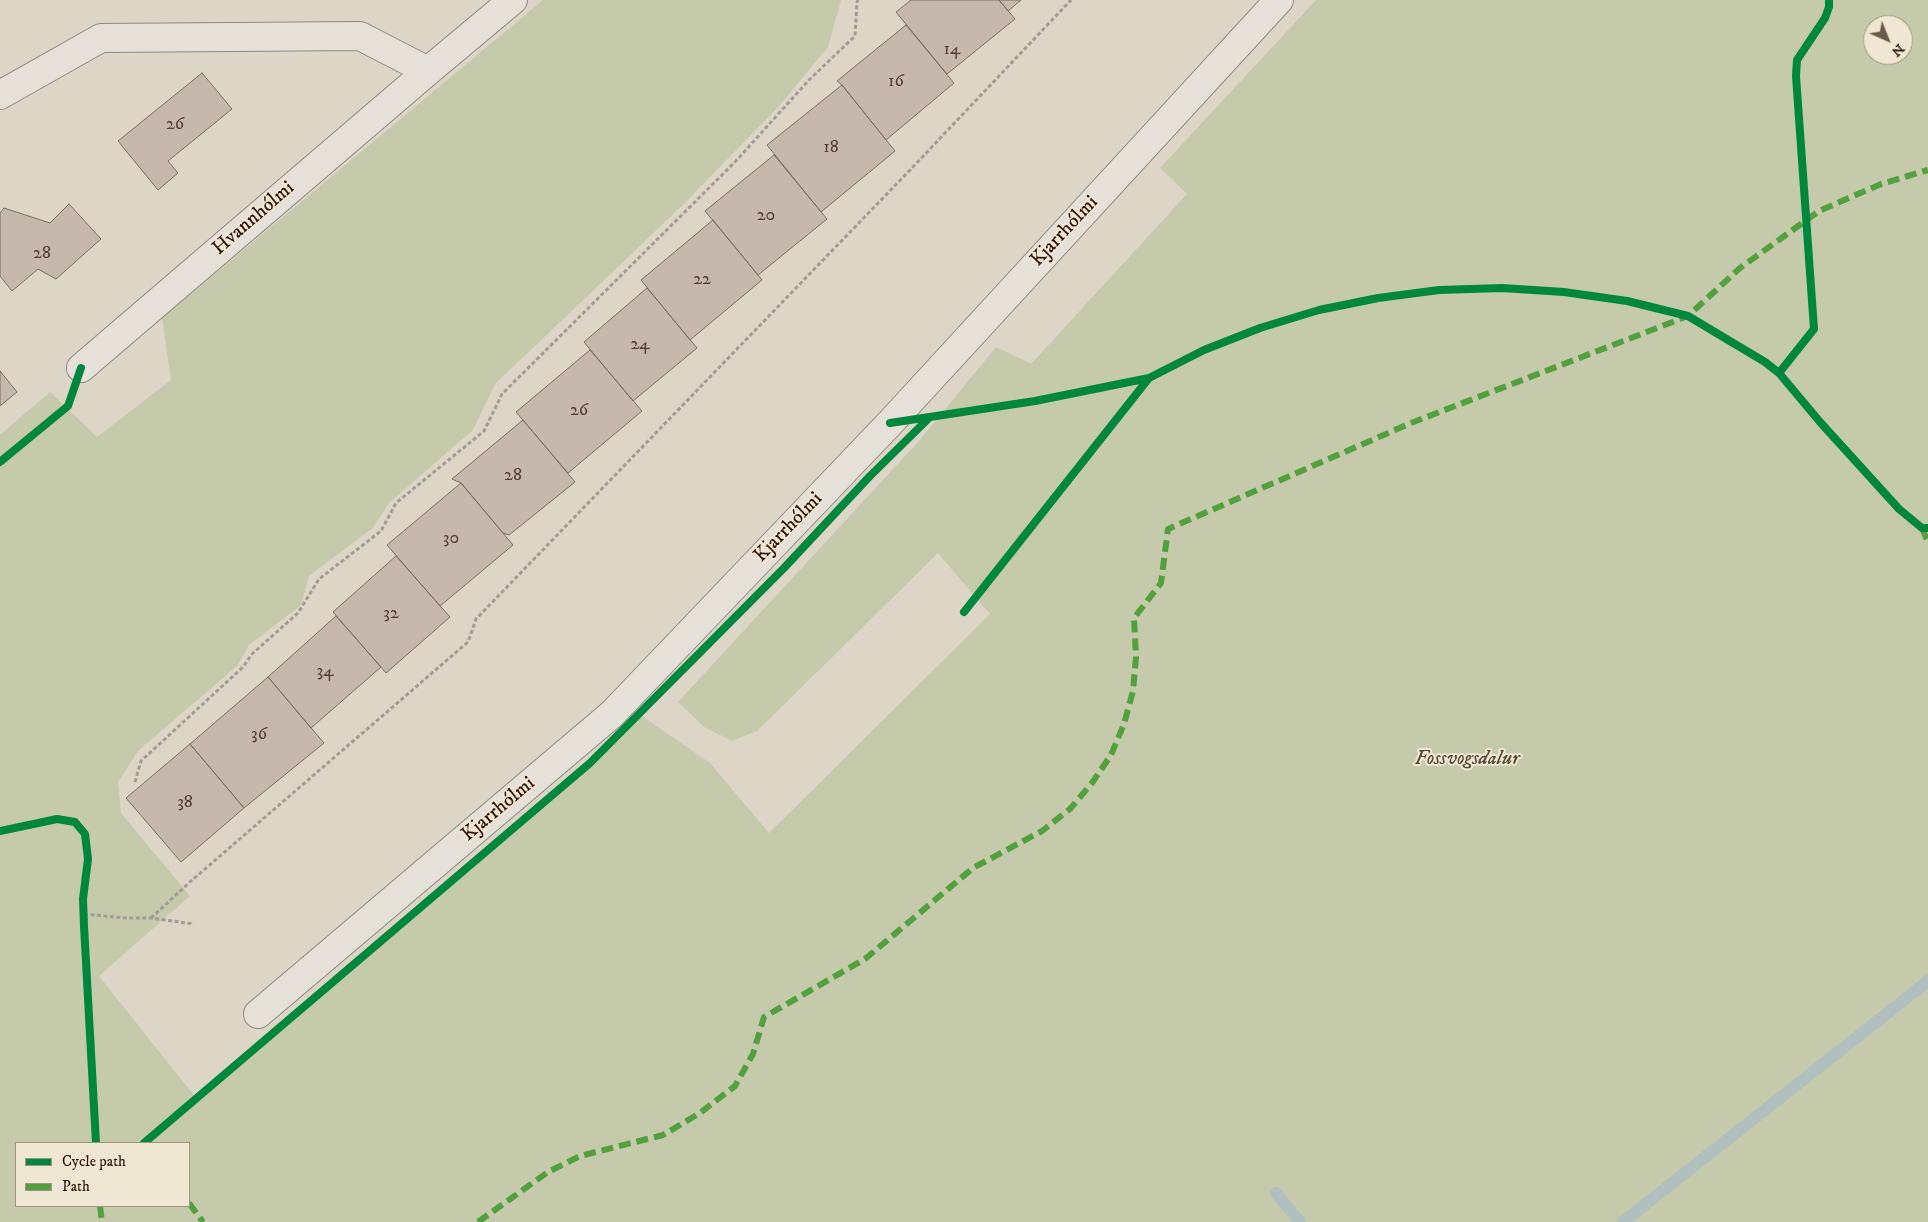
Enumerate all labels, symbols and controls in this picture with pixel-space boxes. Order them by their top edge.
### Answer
north arrow [1863,15,1913,65]
house number: 14 [944,39,960,61]
text: N [1887,40,1908,61]
house number: 16 [888,71,904,93]
house number: 26 [166,114,184,136]
house number: 18 [823,137,839,159]
street label: Hvannhólmi [208,177,300,261]
street label: Kjarrhólmi [1026,192,1104,272]
house number: 20 [757,205,775,227]
house number: 28 [33,243,51,265]
house number: 22 [693,269,711,291]
house number: 24 [630,334,650,356]
house number: 26 [570,400,588,422]
house number: 28 [504,465,522,487]
street label: Kjarrhólmi [750,488,828,568]
house number: 30 [443,528,459,550]
house number: 32 [383,603,399,625]
house number: 34 [316,661,334,683]
house number: 36 [251,724,267,746]
park label: Fossvogsdalur [1415,748,1519,772]
street label: Kjarrhólmi [457,772,541,848]
house number: 38 [177,792,193,814]
legend [15,1142,190,1207]
text: Cycle path [62,1152,126,1171]
text: Path [62,1177,90,1196]

